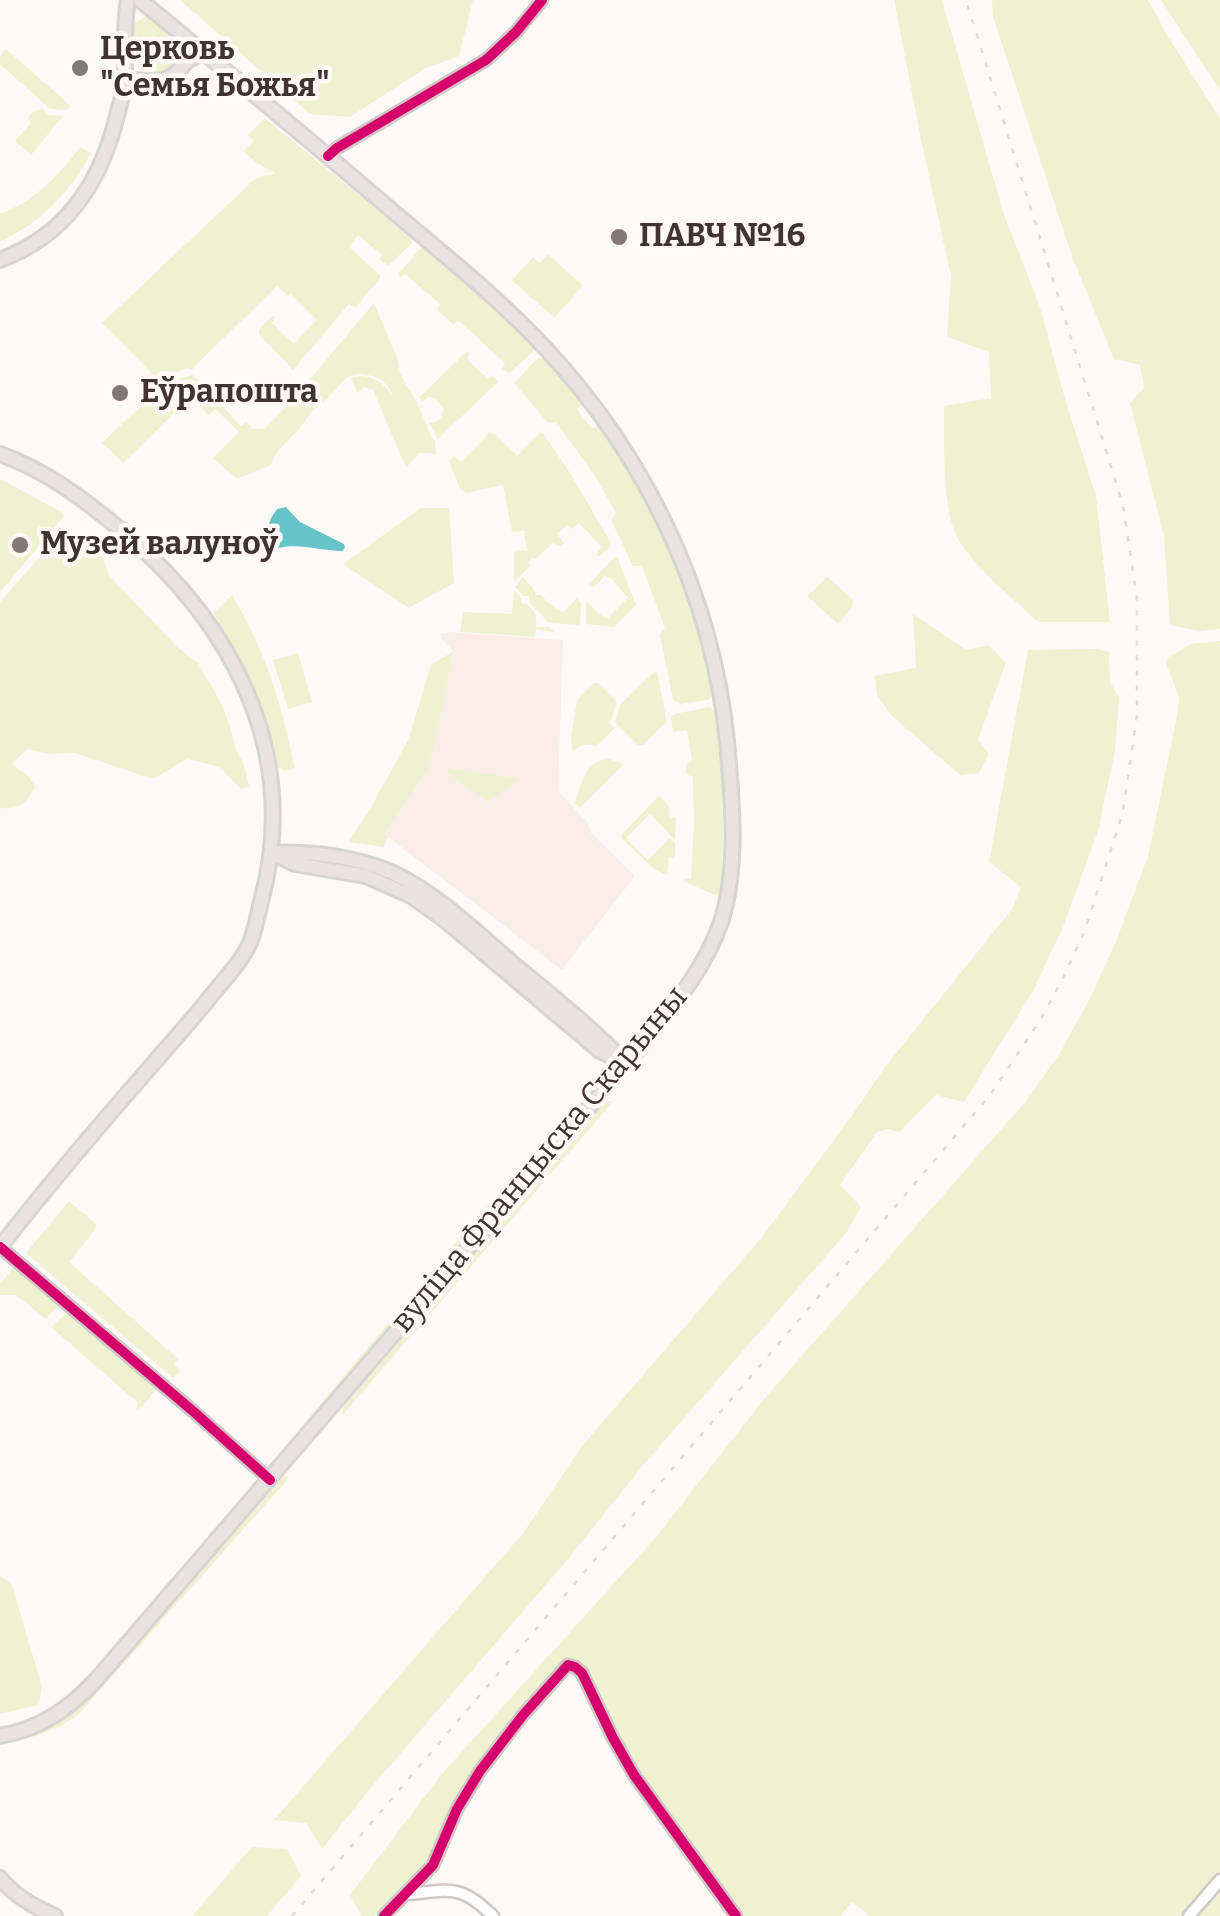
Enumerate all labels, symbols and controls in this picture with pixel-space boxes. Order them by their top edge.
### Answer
place label: Церковь "Семья Божья" [100,31,330,106]
marker: Церковь "Семья Божья" [69,57,91,79]
place label: ПАВЧ №16 [639,218,805,256]
marker: ПАВЧ №16 [608,226,630,248]
place label: Еўрапошта [140,374,318,412]
marker: Еўрапошта [109,382,131,404]
place label: Музей валуноў [40,526,278,564]
marker: Музей валуноў [9,534,31,556]
street label: вуліца Францыска Скарыны [384,979,696,1341]

